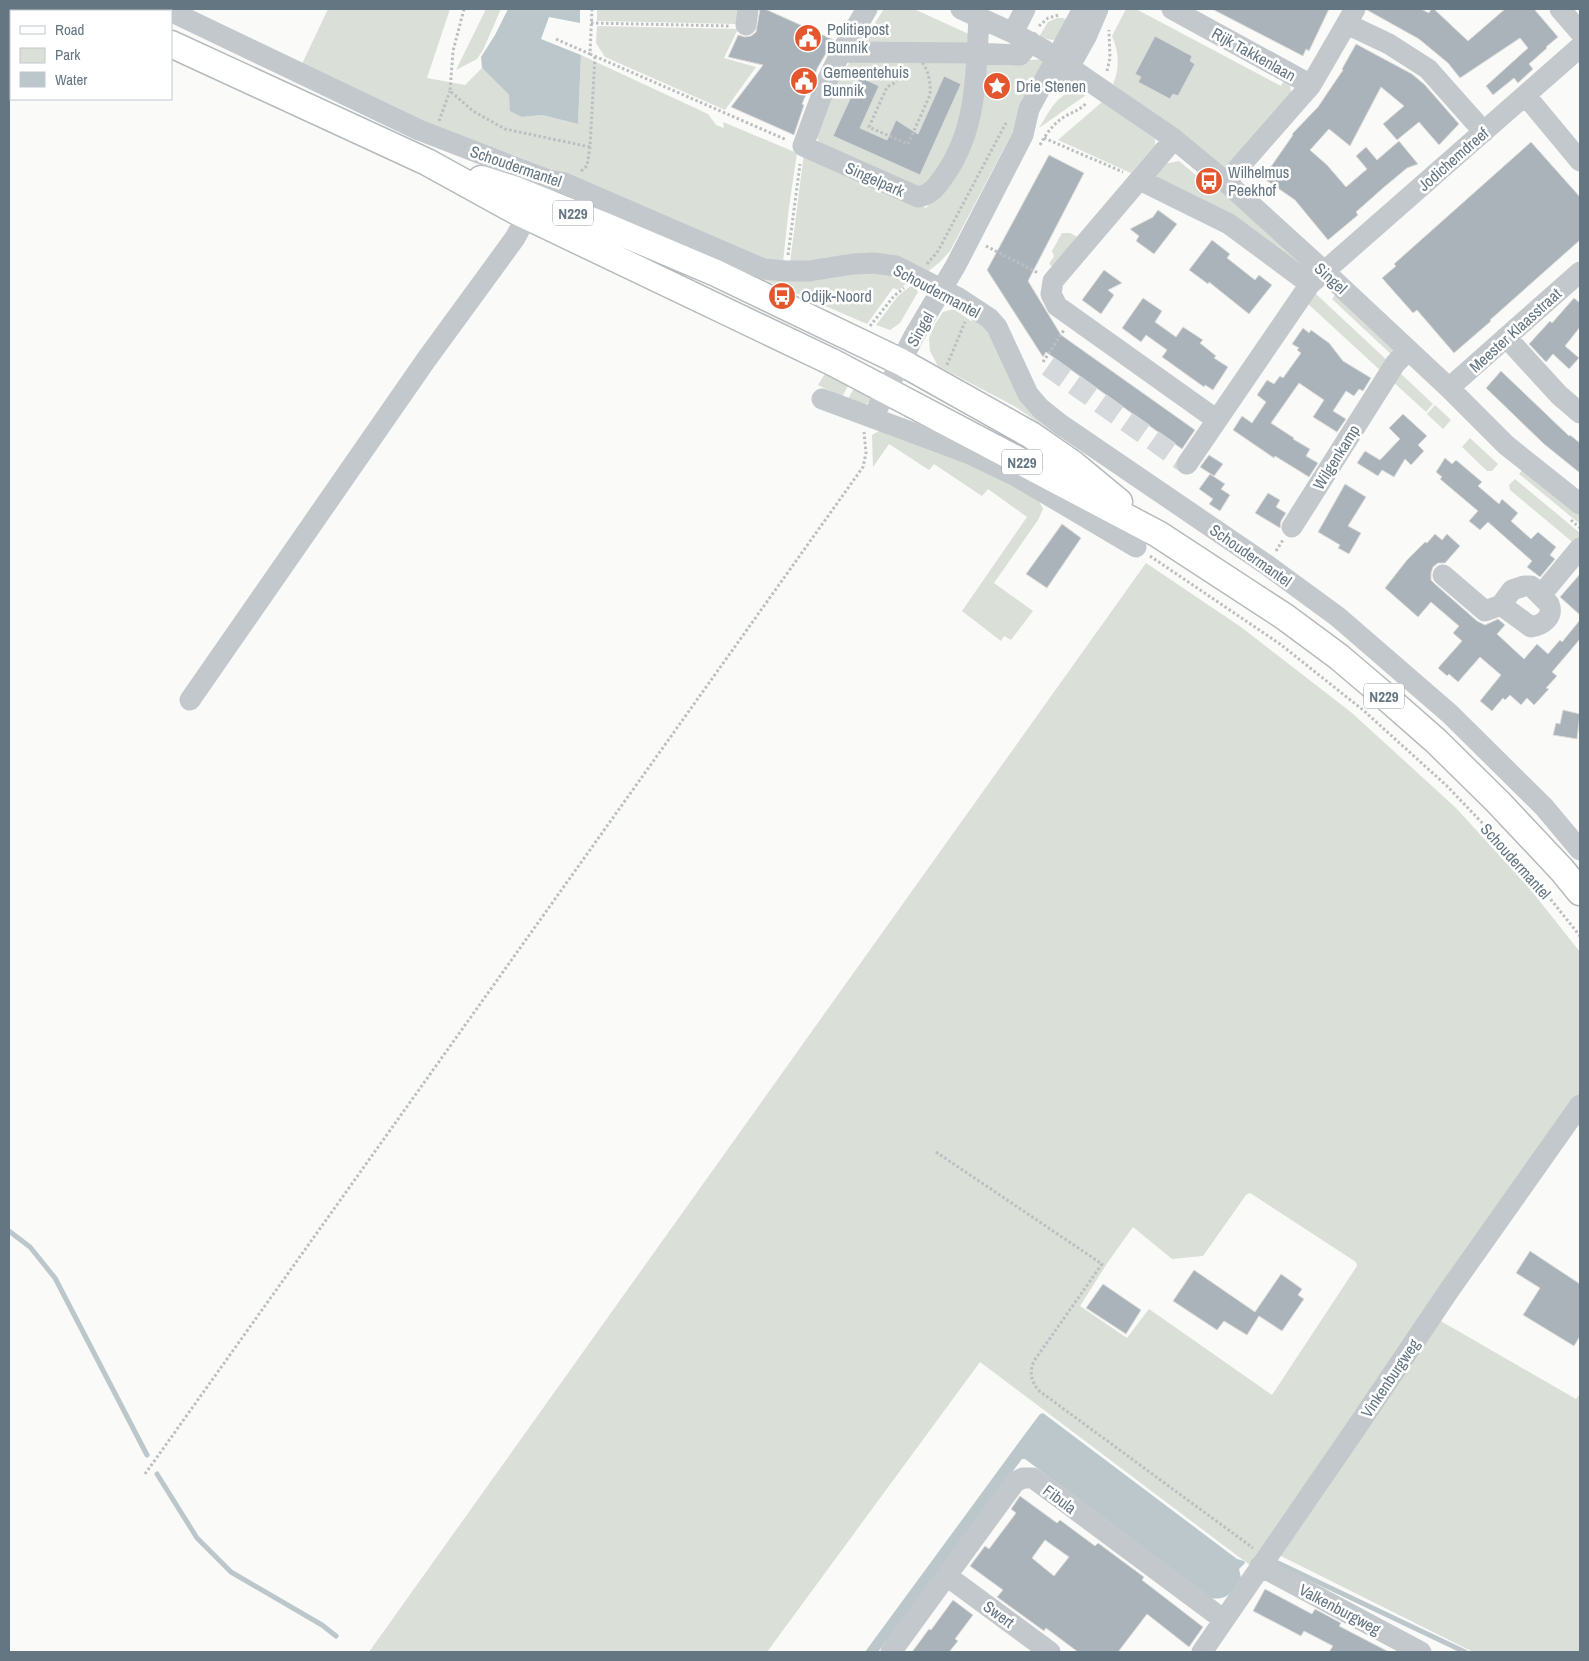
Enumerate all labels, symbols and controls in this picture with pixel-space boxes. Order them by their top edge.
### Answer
legend [10,10,172,100]
place label: Politiepost Bunnik [827,18,889,58]
text: Road [55,19,84,40]
street label: Rijk Takkenlaan [1208,22,1300,86]
public building icon: Politiepost Bunnik [793,23,823,53]
text: Park [55,44,81,65]
place label: Gemeentehuis Bunnik [823,61,909,101]
public building icon: Gemeentehuis Bunnik [789,66,819,96]
text: Water [55,69,87,90]
place icon: Drie Stenen [982,71,1012,101]
place label: Drie Stenen [1016,75,1086,97]
street label: Jodichemdreef [1413,122,1493,196]
street label: Schoudermantel [467,140,565,192]
street label: Singelpark [842,156,909,202]
place label: Wilhelmus Peekhof [1228,161,1289,201]
bus stop icon: Wilhelmus Peekhof [1194,166,1224,196]
road number: N229 [553,200,593,226]
street label: Singel [1310,257,1352,299]
street label: Schoudermantel [890,259,984,323]
bus stop icon: Odijk-Noord [767,281,797,311]
street label: Meester Klaasstraat [1464,283,1566,377]
place label: Odijk-Noord [801,285,872,307]
street label: Singel [901,307,939,351]
street label: Wilgenkamp [1307,420,1365,494]
road number: N229 [1002,450,1042,474]
street label: Schoudermantel [1206,519,1297,591]
road number: N229 [1364,684,1404,708]
street label: Schoudermantel [1476,818,1556,904]
street label: Vinkenburgweg [1355,1334,1425,1422]
street label: Fibula [1039,1479,1082,1519]
street label: Valkenburgweg [1295,1578,1385,1640]
street label: Swert [979,1595,1019,1633]

